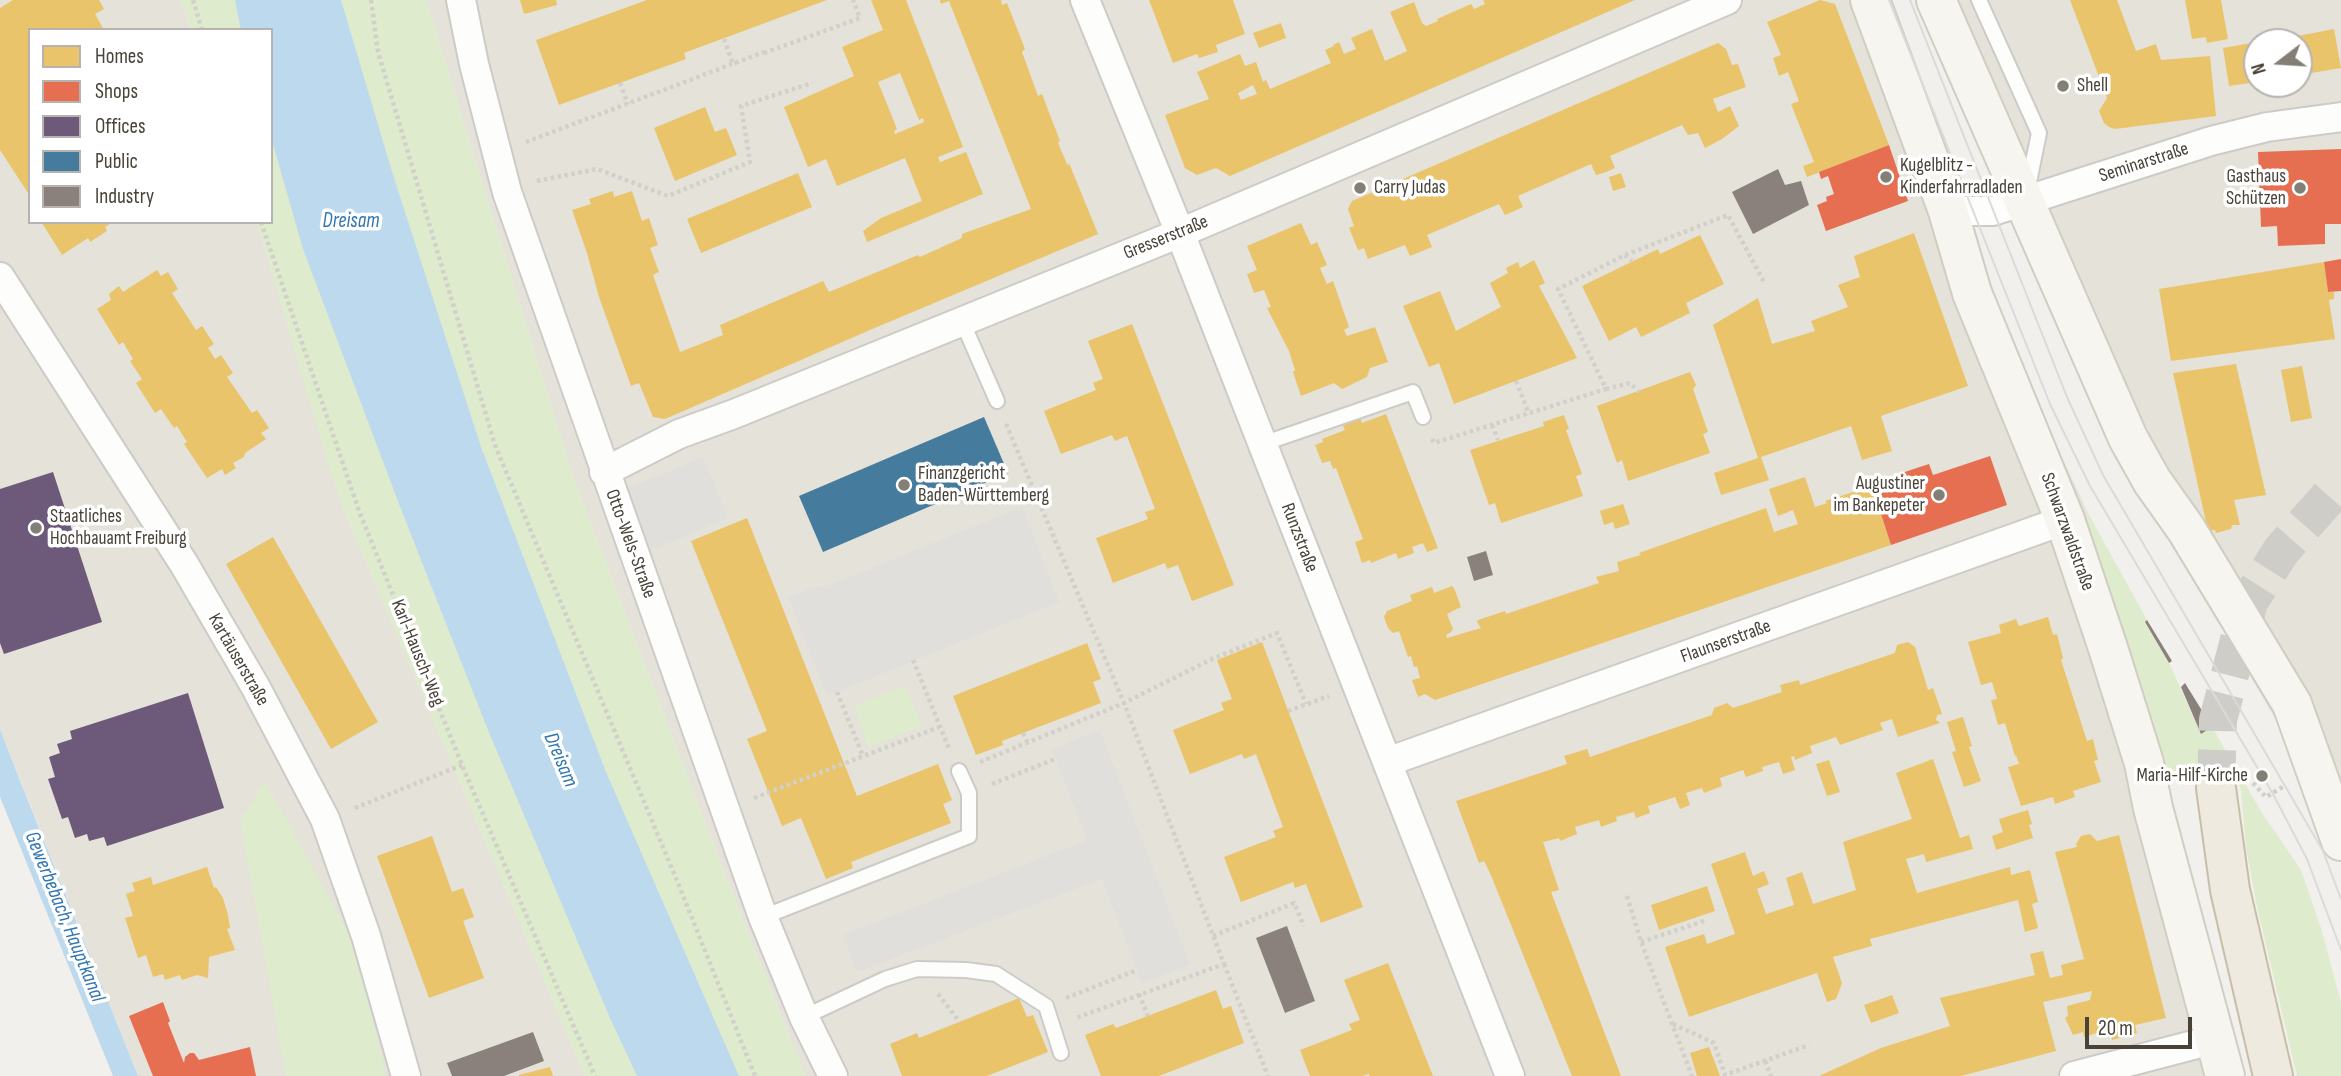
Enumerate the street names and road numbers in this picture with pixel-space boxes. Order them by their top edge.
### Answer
street label: Seminarstraße [2096,138,2192,188]
street label: Gresserstraße [1120,211,1212,265]
street label: Schwarzwaldstraße [2035,470,2099,594]
street label: Otto-Wels-Straße [600,487,660,601]
street label: Runzstraße [1275,500,1323,576]
street label: Karl-Hausch-Weg [385,596,449,710]
street label: Kartäuserstraße [202,610,274,710]
street label: Flaunserstraße [1678,615,1774,669]

